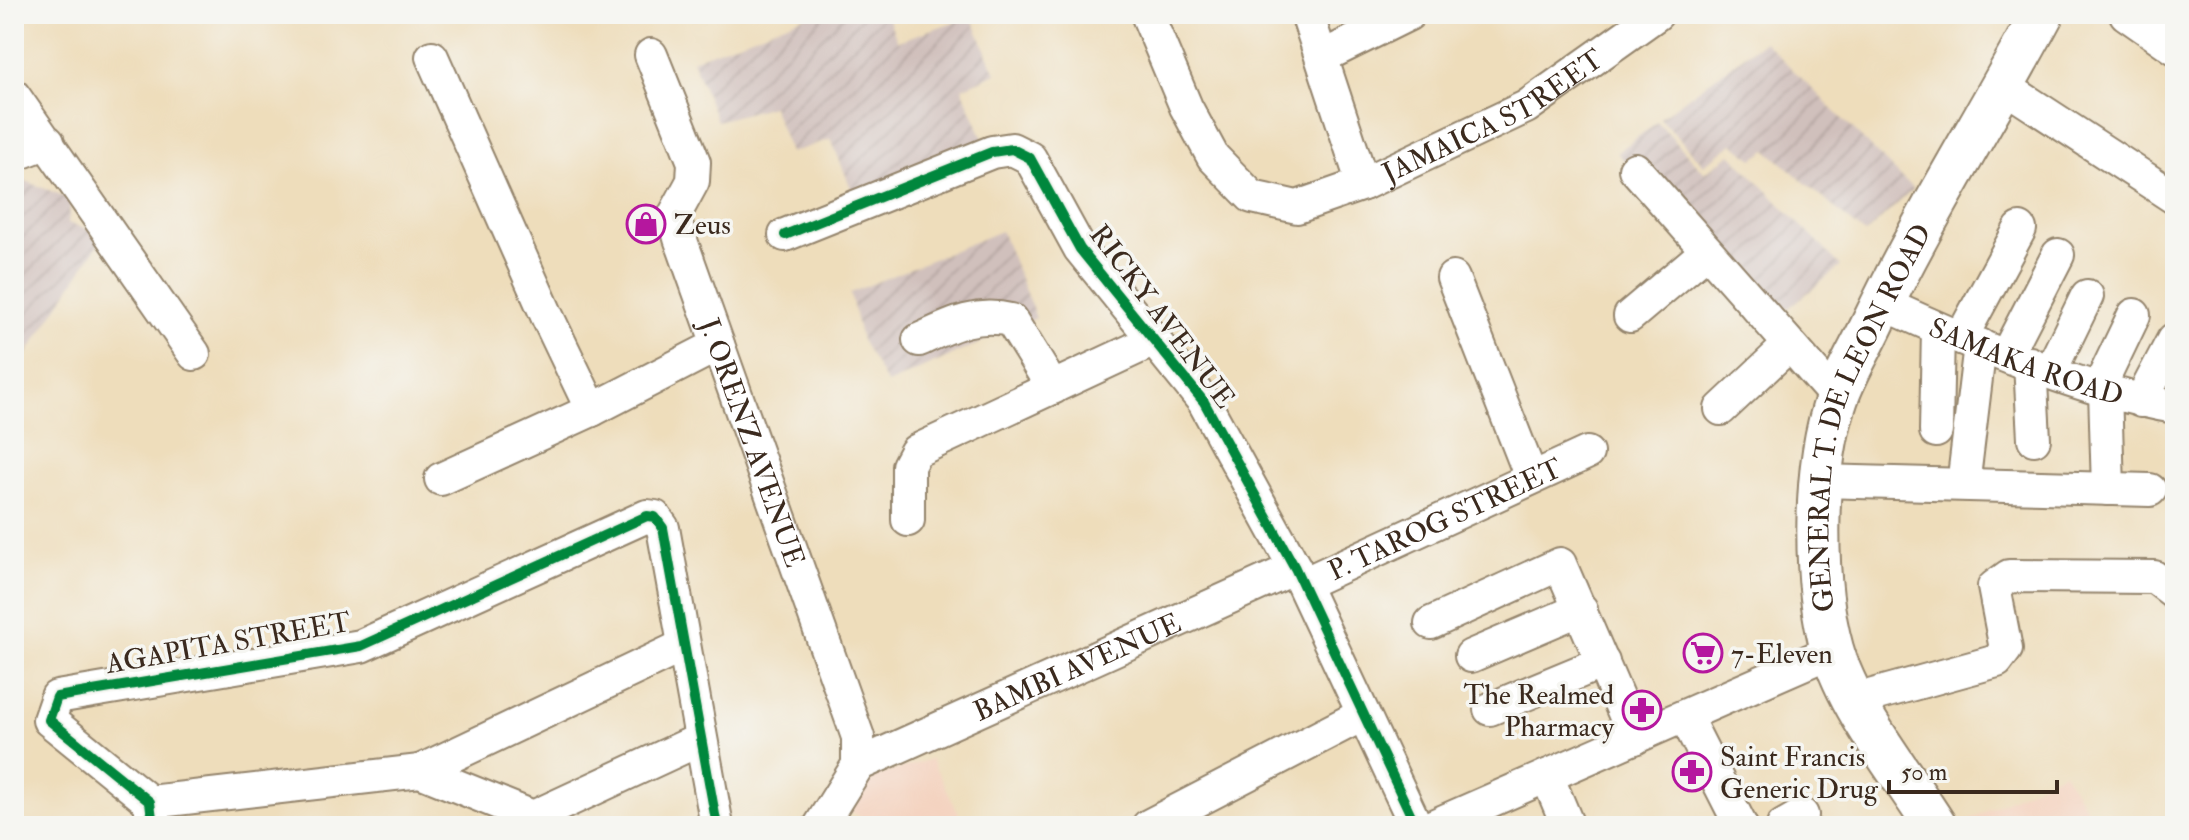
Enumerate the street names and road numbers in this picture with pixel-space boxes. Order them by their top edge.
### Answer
street label: JAMAICA STREET [1376,42,1610,192]
street label: RICKY AVENUE [1081,218,1242,416]
street label: GENERAL T. DE LEON ROAD [1802,218,1940,614]
street label: SAMAKA ROAD [1923,310,2127,414]
street label: J. ORENZ AVENUE [691,313,812,572]
street label: P. TAROG STREET [1323,451,1568,589]
street label: AGAPITA STREET [102,605,353,682]
street label: BAMBI AVENUE [968,606,1187,730]

